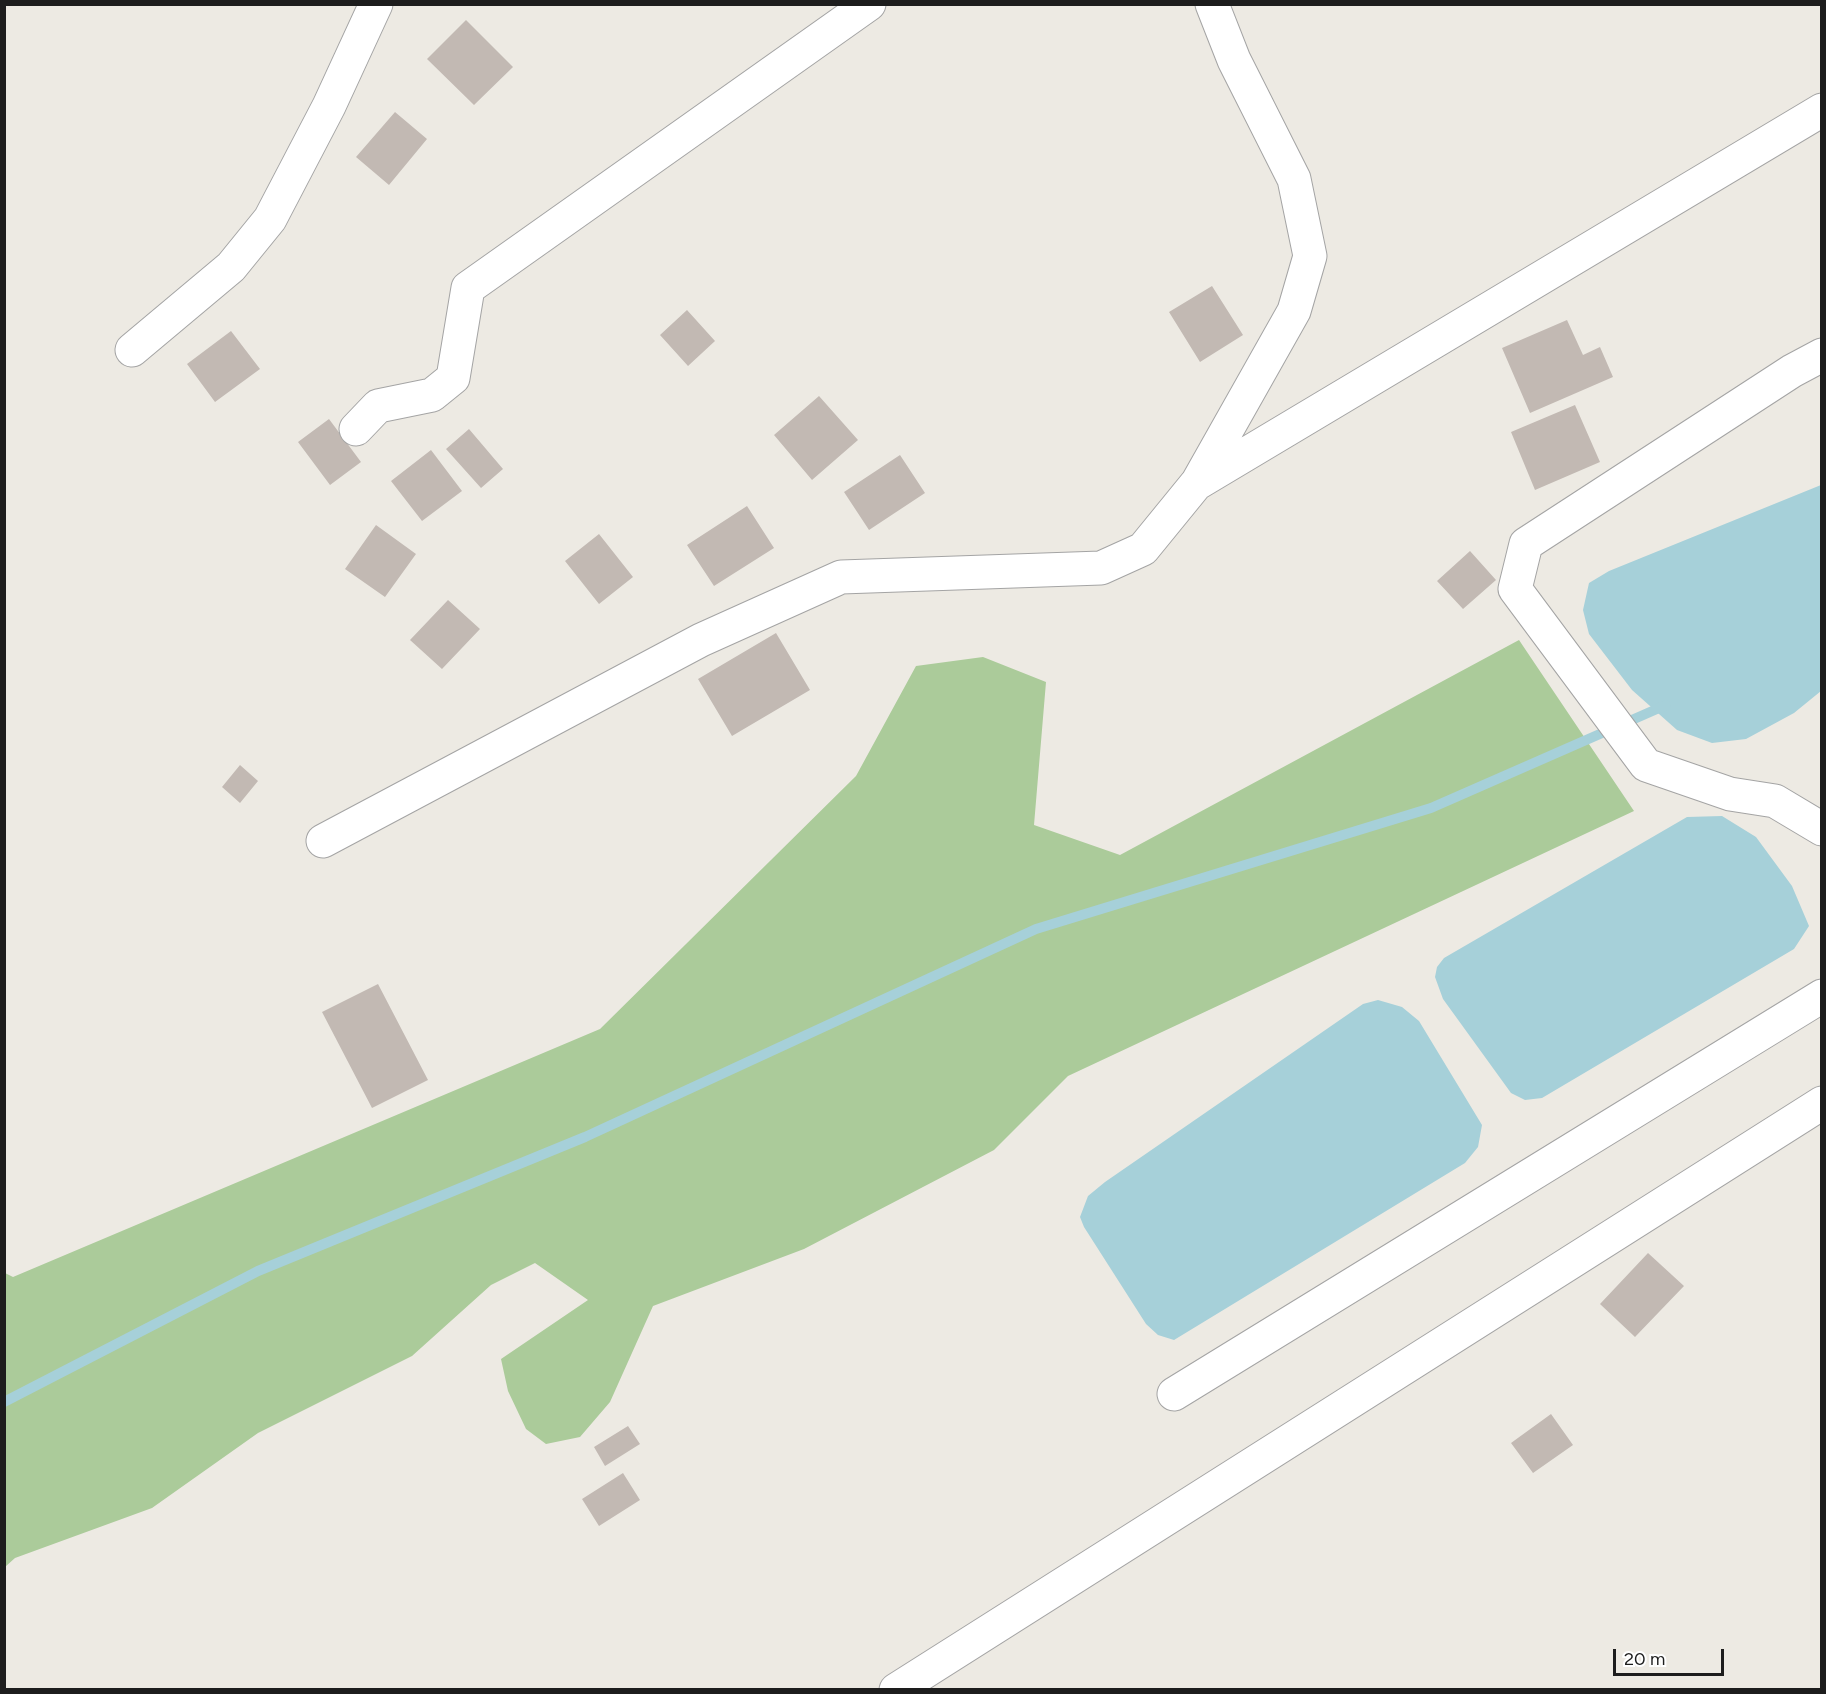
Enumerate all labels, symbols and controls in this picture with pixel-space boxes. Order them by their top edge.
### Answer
scale bar [1616,1637,1727,1675]
text: 20 m [1624,1648,1665,1670]

